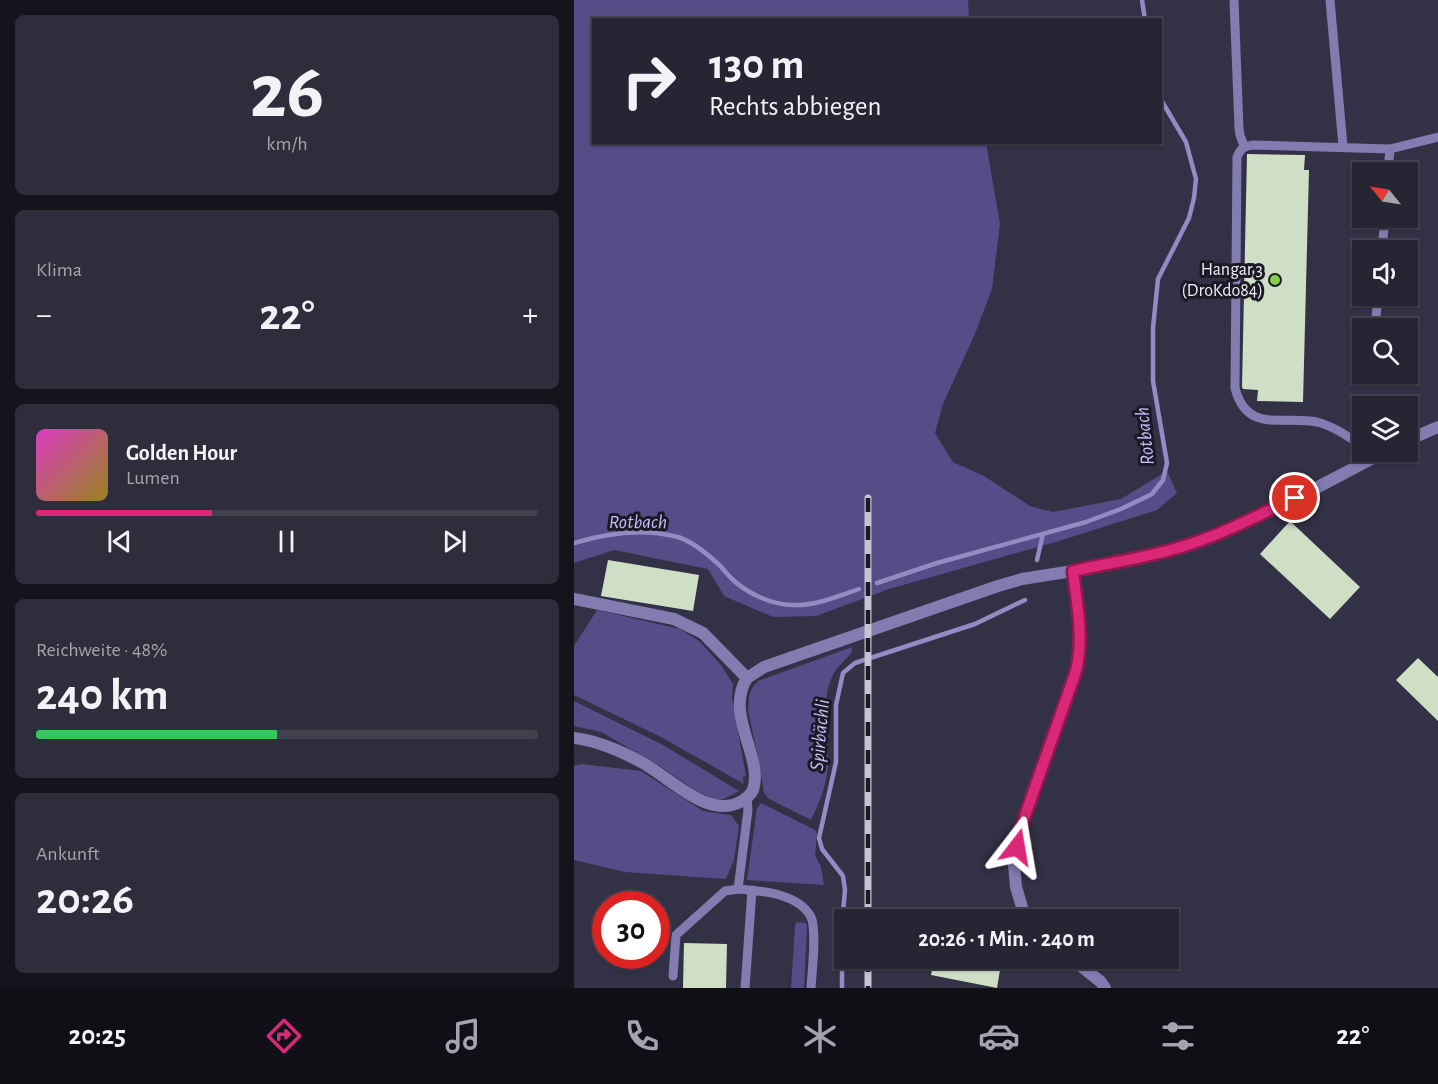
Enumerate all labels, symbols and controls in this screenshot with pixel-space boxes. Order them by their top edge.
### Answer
icon: right [610,42,688,120]
text: 130 m [709,44,804,86]
text: 26 [250,54,324,132]
text: Rechts abbiegen [709,93,881,120]
text: km/h [266,134,308,154]
north arrow [1352,162,1418,228]
map controls [1352,162,1418,462]
button: sound [1352,240,1418,306]
text: Klima [36,260,82,280]
place label: Hangar 3 (DroKdo84) [1182,261,1263,300]
marker: Hangar 3 (DroKdo84) [1268,273,1282,287]
text: 22° [259,293,315,338]
text: − [36,299,52,332]
text: + [522,299,538,332]
button: search [1352,318,1418,384]
button: layers [1352,396,1418,462]
water label: Rotbach [1132,406,1158,466]
text: Golden Hour [126,442,237,464]
text: Lumen [126,468,180,488]
pin [1269,472,1320,523]
icon: arrive [1278,481,1311,514]
water label: Rotbach [609,512,667,532]
icon: previous [103,525,136,558]
icon: pause [270,525,303,558]
icon: next [438,525,471,558]
text: Reichweite · 48% [36,640,168,660]
text: 240 km [36,673,169,718]
water label: Spirbächli [807,698,833,772]
position arrow [985,815,1049,879]
text: Ankunft [36,844,100,864]
text: 20:26 [36,877,134,922]
speed limit sign: 30 [592,891,670,969]
text: 20:26 · 1 Min. · 240 m [918,928,1095,950]
icon: directions [263,1015,305,1057]
icon: music [442,1015,484,1057]
icon: phone [621,1015,663,1057]
icon: climate [799,1015,841,1057]
icon: car [978,1015,1020,1057]
icon: filters [1157,1015,1199,1057]
text: 20:25 [68,1022,126,1049]
text: 22° [1336,1022,1370,1049]

